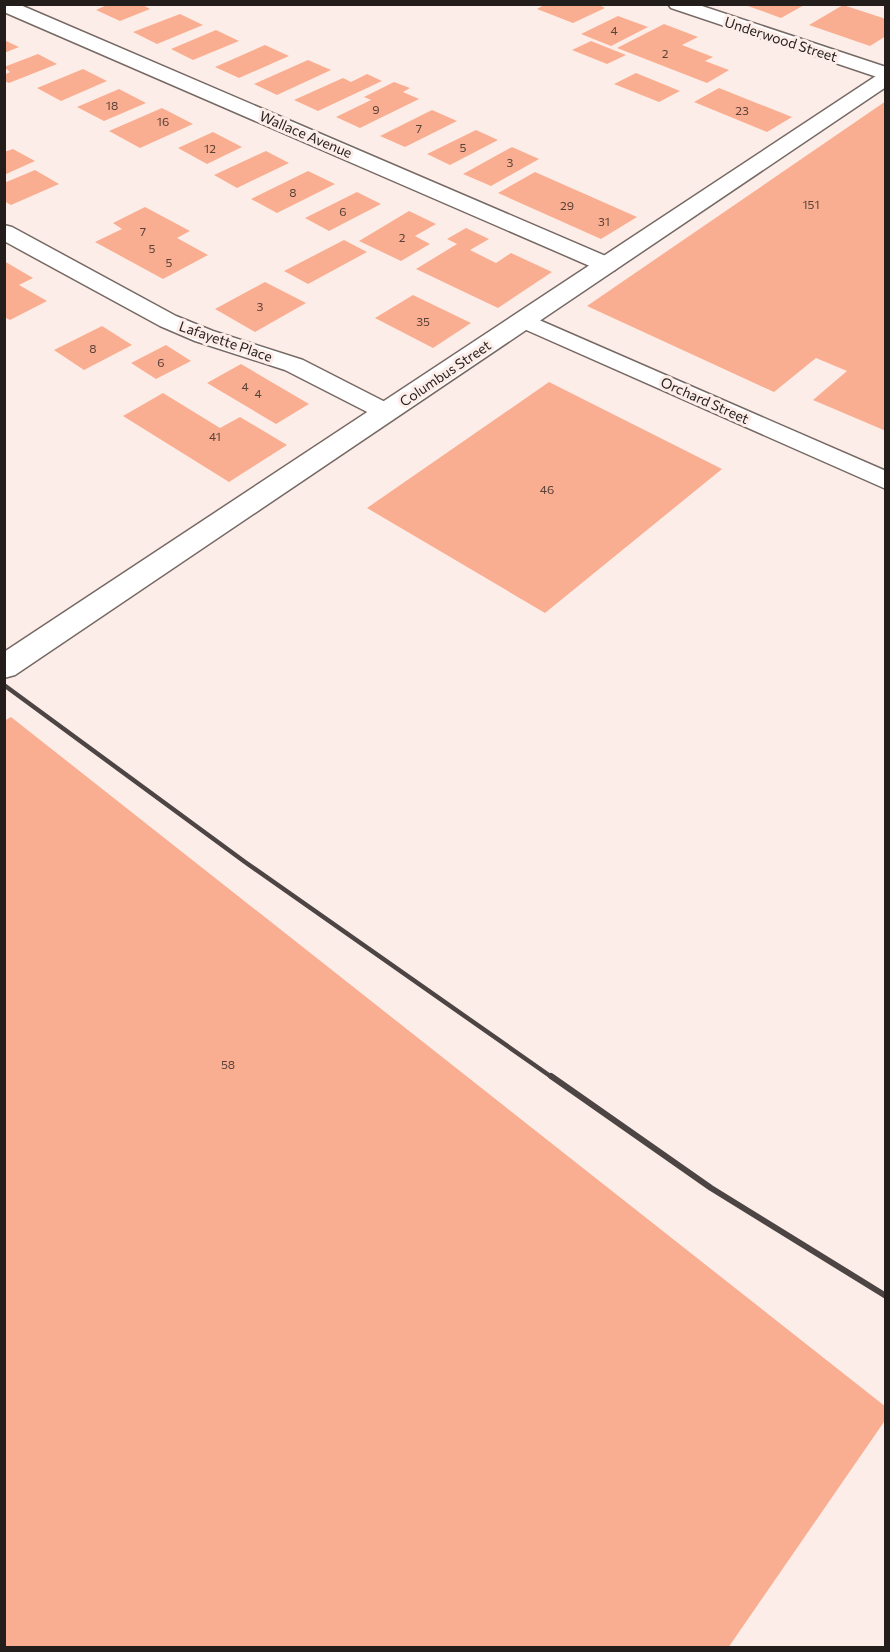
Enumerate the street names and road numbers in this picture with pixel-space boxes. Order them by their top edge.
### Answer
street label: Underwood Street [723,13,840,65]
street label: Wallace Avenue [257,107,355,161]
street label: Lafayette Place [177,317,275,365]
street label: Columbus Street [396,336,494,410]
street label: Orchard Street [658,373,752,427]

